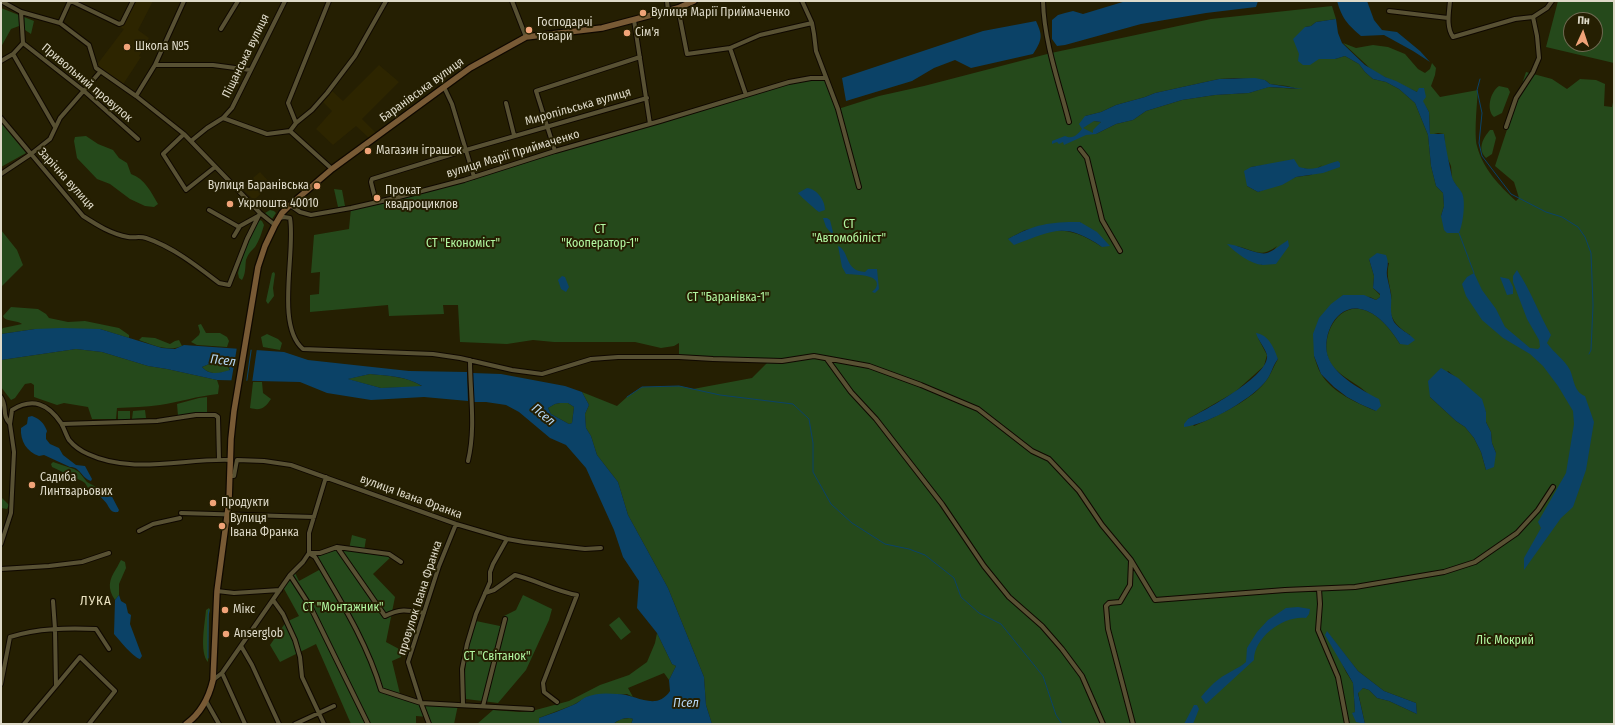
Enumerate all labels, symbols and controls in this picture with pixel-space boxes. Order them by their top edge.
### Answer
place label: Вулиця Марії Приймаченко [651,6,790,20]
marker: Вулиця Марії Приймаченко [638,8,648,18]
street label: Піщанська вулиця [219,11,273,101]
north arrow [1563,12,1603,52]
text: Пн [1577,14,1590,27]
place label: Господарчі товари [537,16,593,44]
marker: Господарчі товари [524,25,534,35]
place label: Сім'я [635,26,660,40]
marker: Сім'я [622,28,632,38]
place label: Школа №5 [135,40,189,54]
street label: Привольний провулок [39,41,135,125]
marker: Школа №5 [122,42,132,52]
street label: Баранівська вулиця [377,55,467,125]
street label: Миропільська вулиця [523,85,633,129]
street label: вулиця Марії Приймаченко [445,127,581,181]
place label: Магазин іграшок [376,144,462,158]
street label: Зарічна вулиця [35,145,97,213]
marker: Магазин іграшок [363,146,373,156]
place label: Вулиця Баранівська [208,179,309,193]
marker: Вулиця Баранівська [312,181,322,191]
place label: Прокат квадроциклов [385,184,458,212]
marker: Прокат квадроциклов [372,193,382,203]
place label: Укрпошта 40010 [238,197,319,211]
marker: Укрпошта 40010 [225,199,235,209]
park label: СТ "Автомобіліст" [812,218,886,246]
park label: СТ "Кооператор-1" [561,223,639,251]
park label: СТ "Економіст" [426,237,500,251]
park label: СТ "Баранівка-1" [687,291,769,305]
water label: Псел [209,352,237,370]
water label: Псел [528,401,558,429]
place label: Садиба Линтварьових [40,471,113,499]
street label: вулиця Івана Франка [358,472,464,522]
marker: Садиба Линтварьових [27,480,37,490]
place label: Продукти [221,496,269,510]
marker: Продукти [208,498,218,508]
place label: Вулиця Івана Франка [230,512,299,540]
marker: Вулиця Івана Франка [217,521,227,531]
street label: провулок Івана Франка [395,539,445,657]
district label: ЛУКА [80,593,112,609]
park label: СТ "Монтажник" [302,601,384,615]
place label: Мікс [233,603,255,617]
marker: Мікс [220,605,230,615]
place label: Anserglob [234,627,283,641]
marker: Anserglob [221,629,231,639]
park label: Ліс Мокрий [1476,634,1534,648]
park label: СТ "Світанок" [463,650,531,664]
water label: Псел [673,695,699,711]

